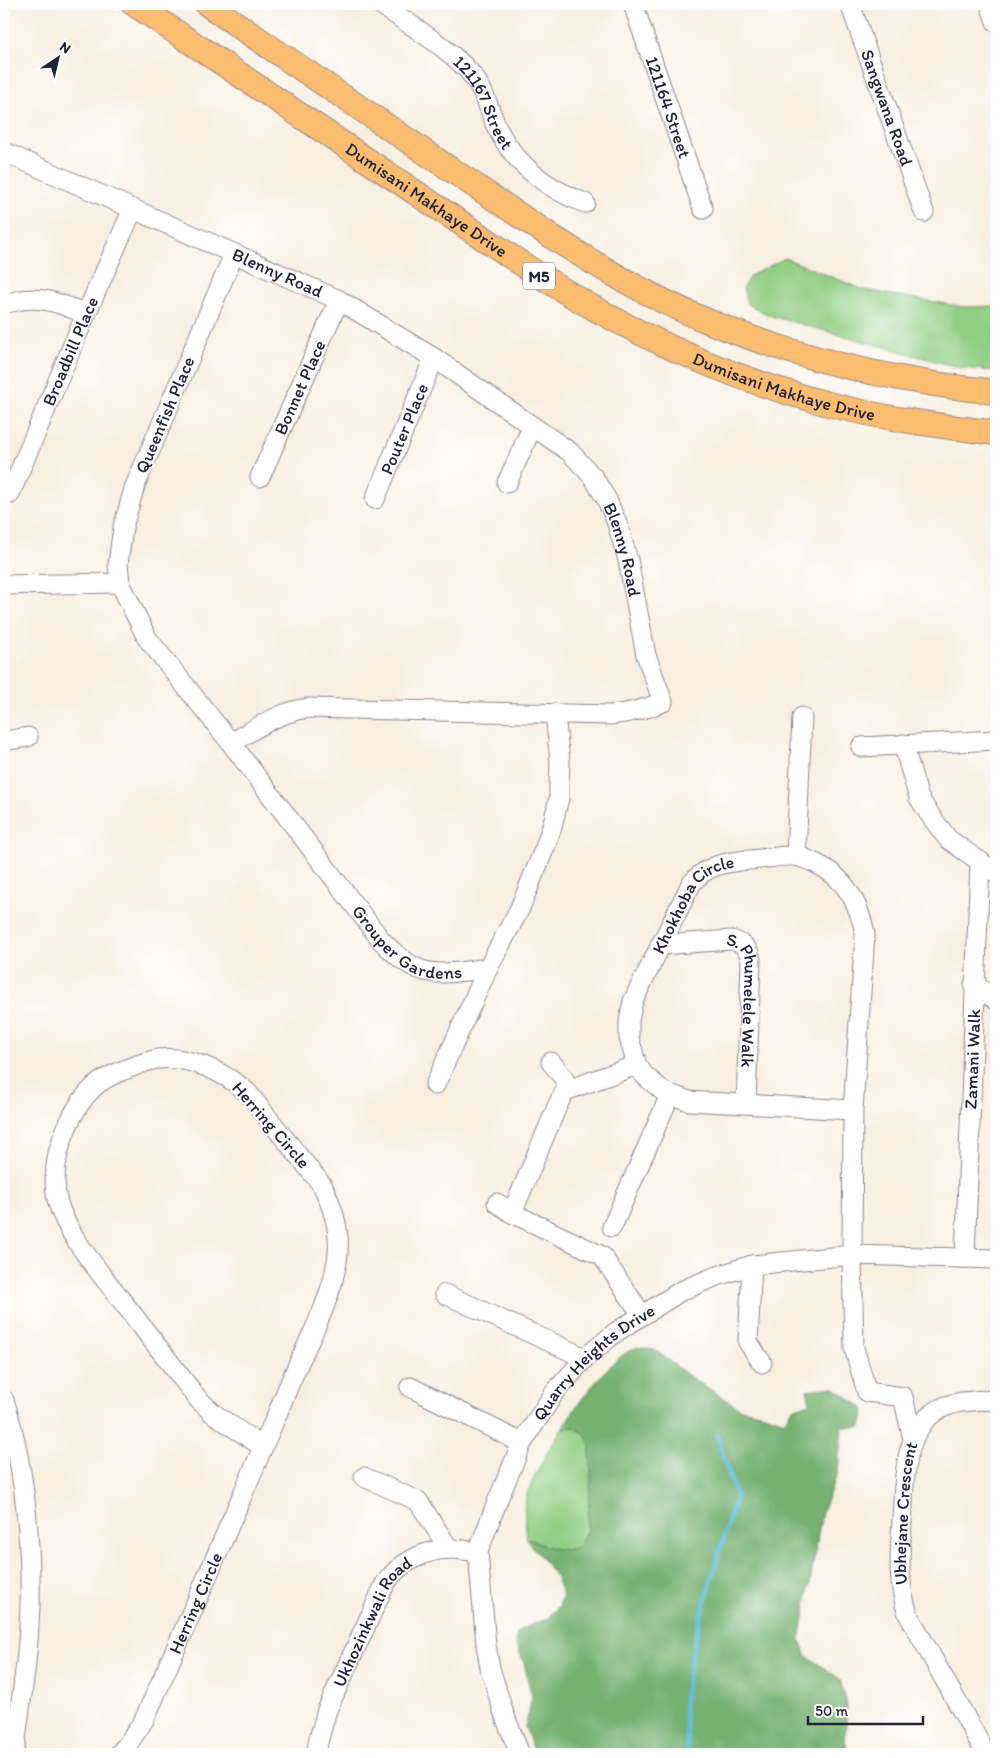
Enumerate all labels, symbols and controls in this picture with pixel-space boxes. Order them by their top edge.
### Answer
north arrow [32,32,82,82]
text: N [56,38,74,57]
street label: Sangwana Road [856,46,918,169]
street label: 121167 Street [449,51,518,154]
street label: 121164 Street [641,53,696,161]
street label: Dumisani Makhaye Drive [341,138,512,262]
street label: Blenny Road [229,243,326,303]
road number: M5 [523,262,555,290]
street label: Broadbill Place [37,293,103,409]
street label: Bonnet Place [269,337,331,438]
street label: Dumisani Makhaye Drive [689,347,877,426]
street label: Queenfish Place [130,353,200,477]
street label: Pouter Place [375,380,433,478]
street label: Blenny Road [598,499,646,599]
street label: Khokhoba Circle [647,851,736,957]
street label: Grouper Gardens [347,901,463,984]
street label: S. Phumelele Walk [725,928,763,1069]
street label: Zamani Walk [960,1008,985,1110]
street label: Herring Circle [227,1077,315,1173]
street label: Quarry Heights Drive [528,1299,659,1425]
street label: Ubhejane Crescent [889,1438,923,1586]
street label: Herring Circle [164,1549,227,1657]
street label: Ukhozinkwali Road [328,1551,416,1691]
scale bar [808,1693,922,1725]
text: 50 m [815,1702,848,1720]

